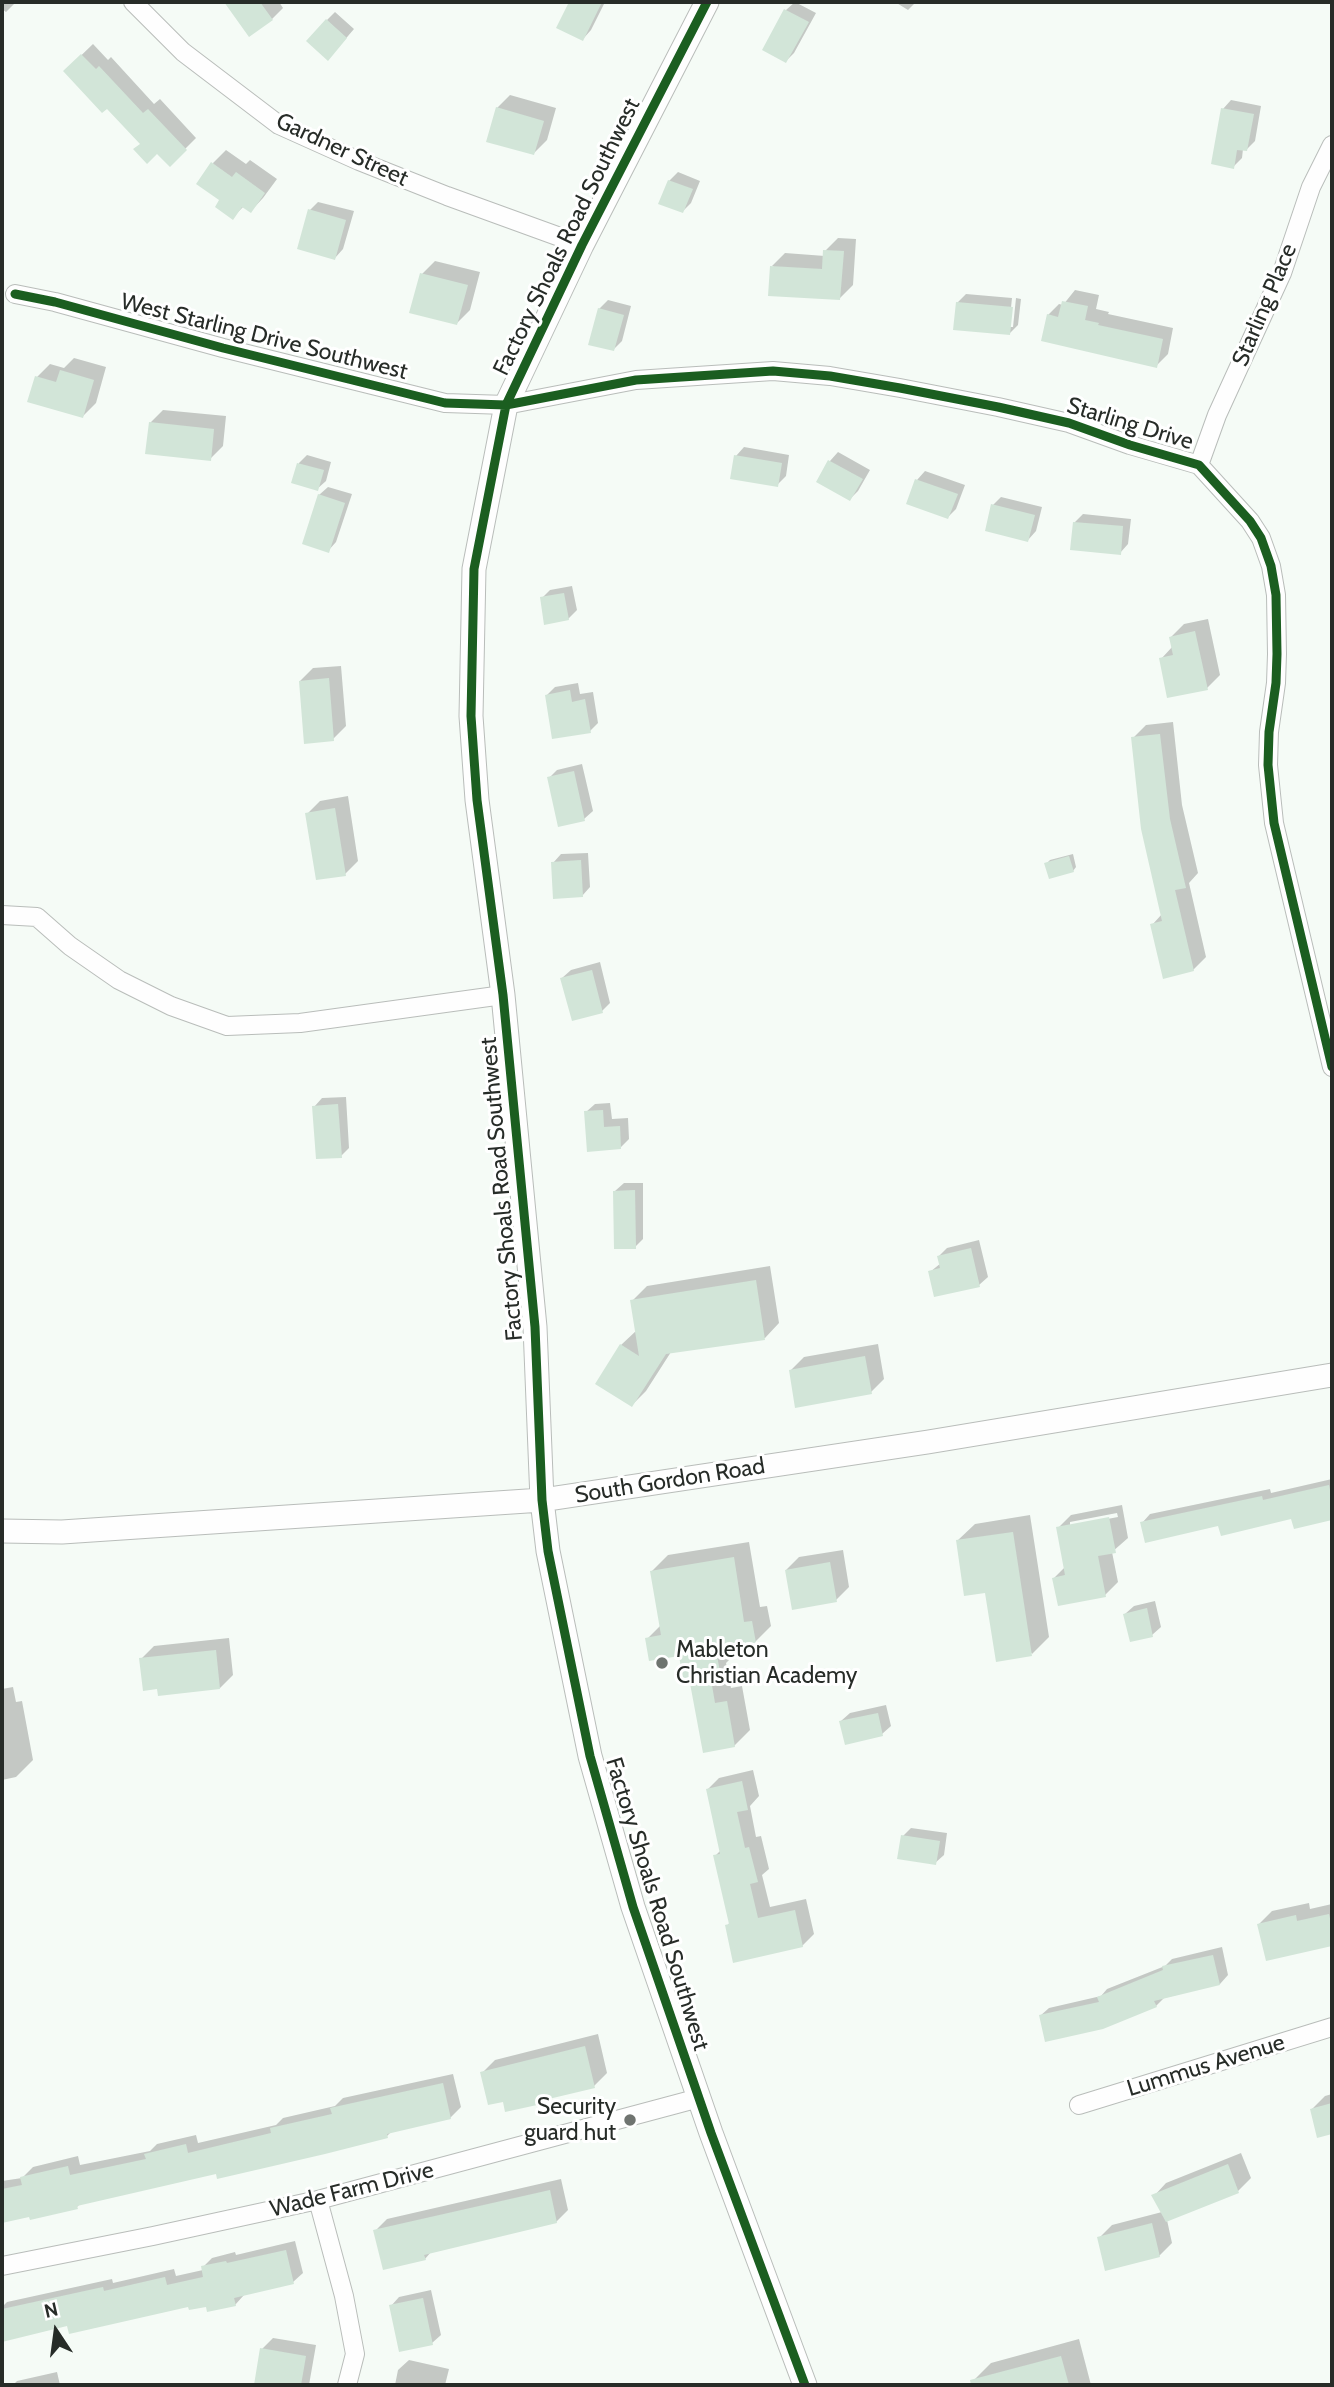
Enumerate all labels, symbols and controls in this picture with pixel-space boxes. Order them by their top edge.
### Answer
street label: Factory Shoals Road Southwest [488,94,646,380]
street label: Gardner Street [272,107,412,193]
street label: Starling Place [1227,240,1303,370]
street label: West Starling Drive Southwest [118,288,410,386]
street label: Starling Drive [1064,392,1196,456]
street label: Factory Shoals Road Southwest [475,1036,529,1342]
street label: South Gordon Road [573,1452,767,1510]
place label: Mableton Christian Academy [676,1636,857,1690]
marker: Mableton Christian Academy [654,1655,670,1671]
street label: Factory Shoals Road Southwest [599,1754,715,2054]
street label: Lummus Avenue [1124,2029,1288,2103]
place label: Security guard hut [524,2093,616,2147]
marker: Security guard hut [622,2112,638,2128]
street label: Wade Farm Drive [267,2156,437,2224]
north arrow [21,2296,91,2366]
text: N [42,2297,60,2323]

